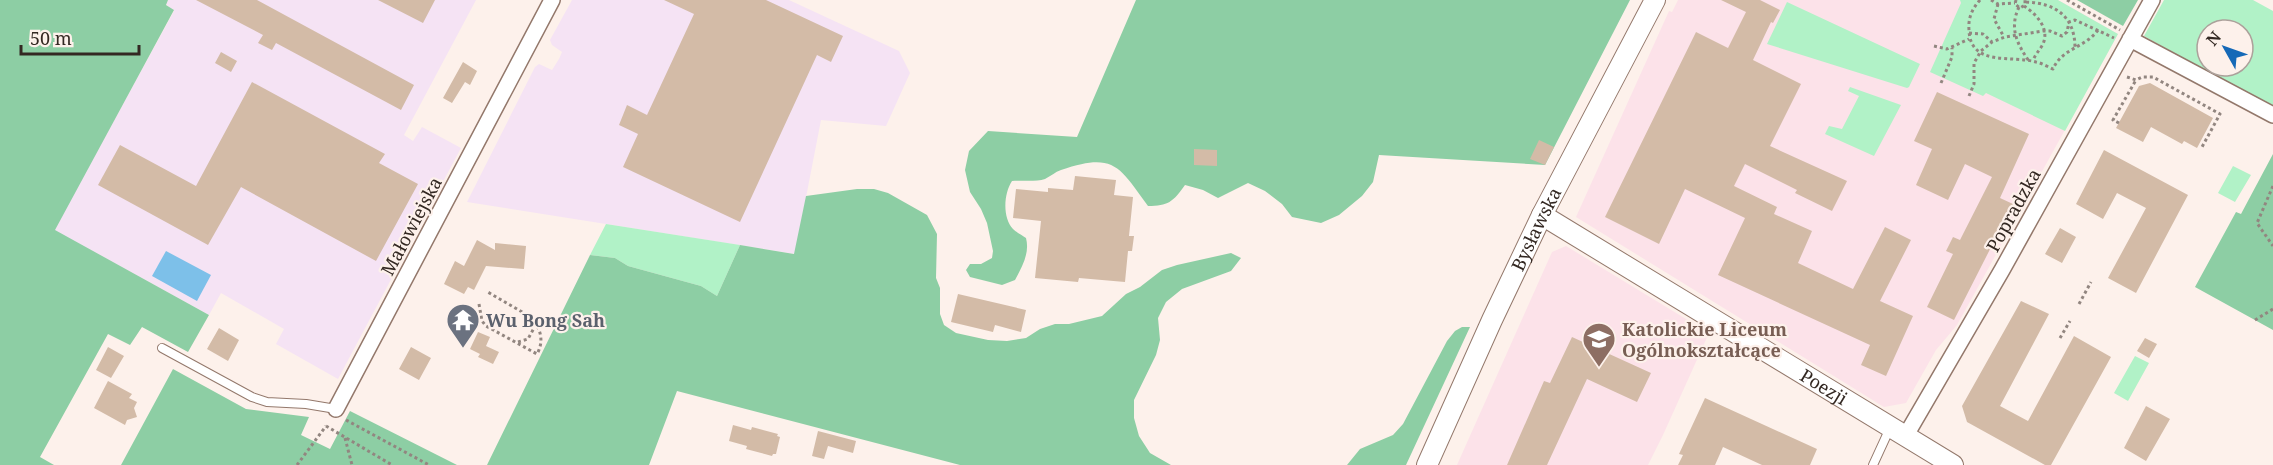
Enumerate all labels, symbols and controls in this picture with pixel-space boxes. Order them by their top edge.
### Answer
scale bar [21,18,140,56]
north arrow [2195,18,2255,78]
text: 50 m [30,26,72,50]
text: N [2201,26,2226,50]
street label: Popradzka [1980,164,2046,256]
street label: Małowiejska [375,173,447,279]
street label: Bysławska [1505,183,1566,275]
temple icon: Wu Bong Sah [445,302,481,349]
place label: Wu Bong Sah [486,308,605,332]
place label: Katolickie Liceum Ogólnokształcące [1622,317,1787,362]
school or university icon: Katolickie Liceum Ogólnokształcące [1581,321,1617,368]
street label: Poezji [1796,363,1852,410]

